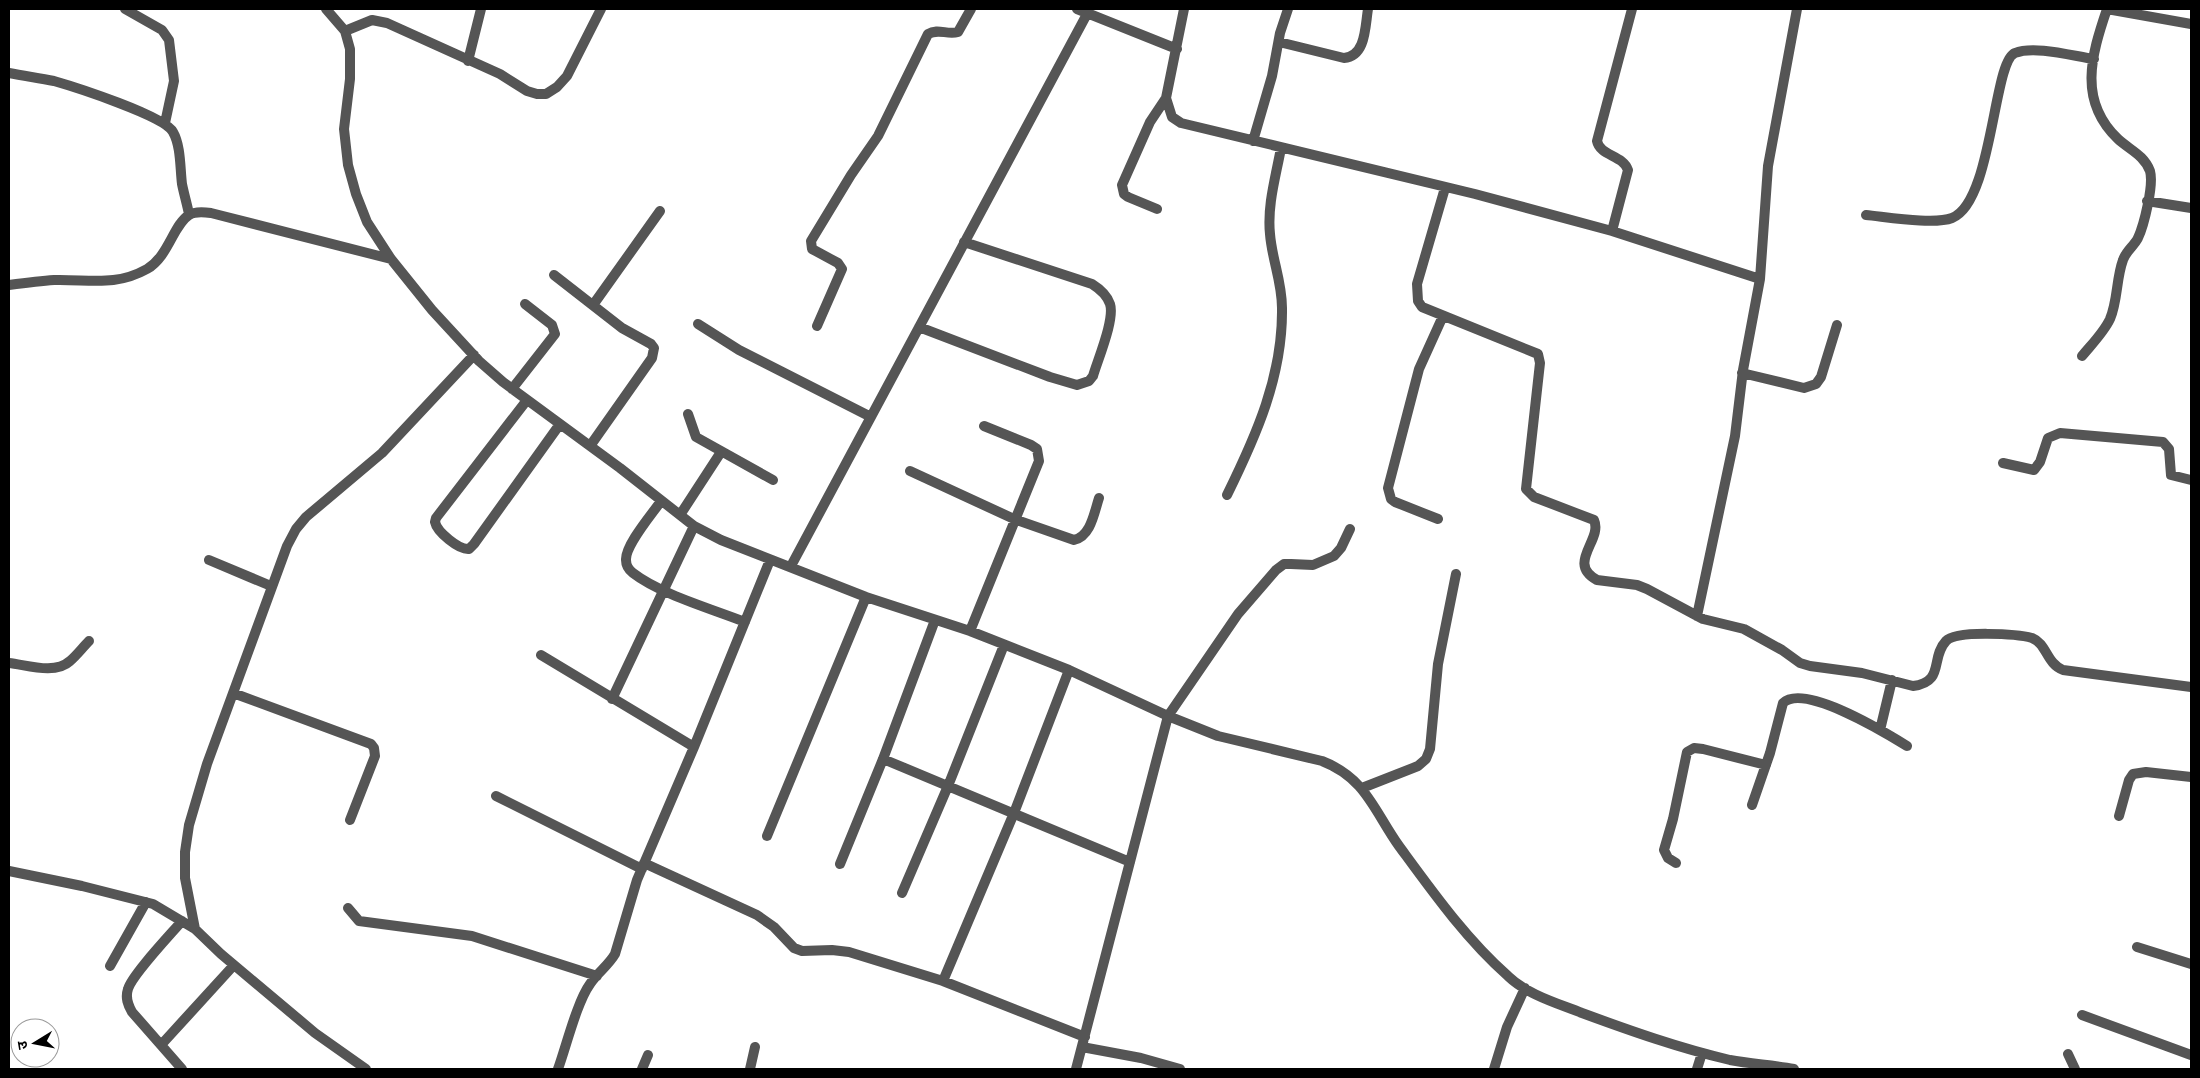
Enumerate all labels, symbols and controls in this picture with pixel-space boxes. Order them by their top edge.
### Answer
north arrow [10,1018,60,1068]
text: उ [12,1039,32,1051]

